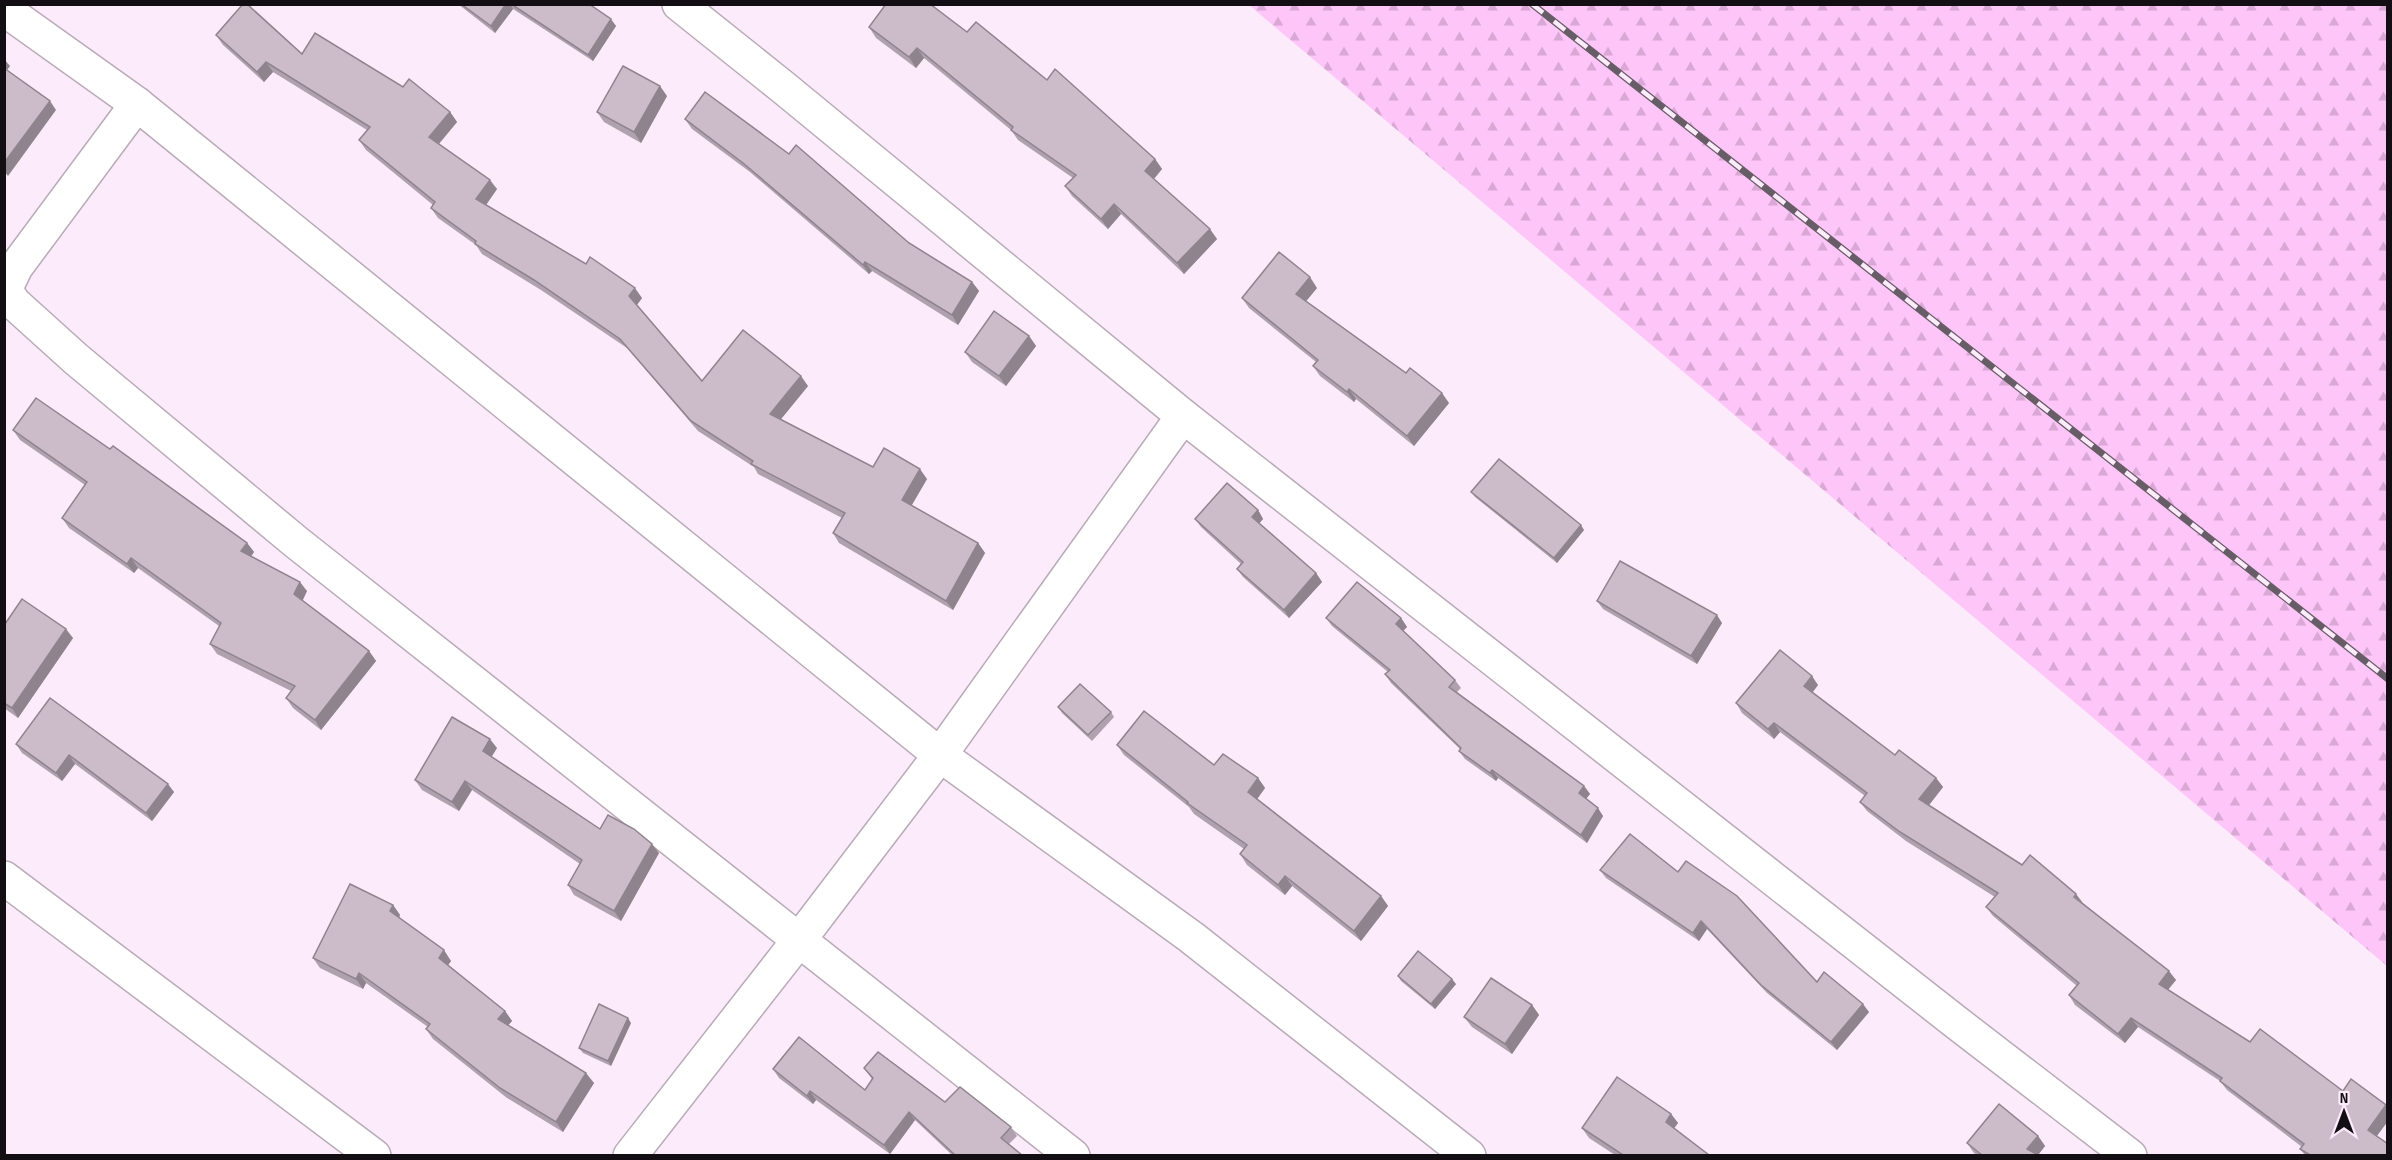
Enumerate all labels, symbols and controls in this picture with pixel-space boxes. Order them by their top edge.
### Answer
north arrow [2314,1082,2374,1142]
text: N [2340,1089,2348,1108]

